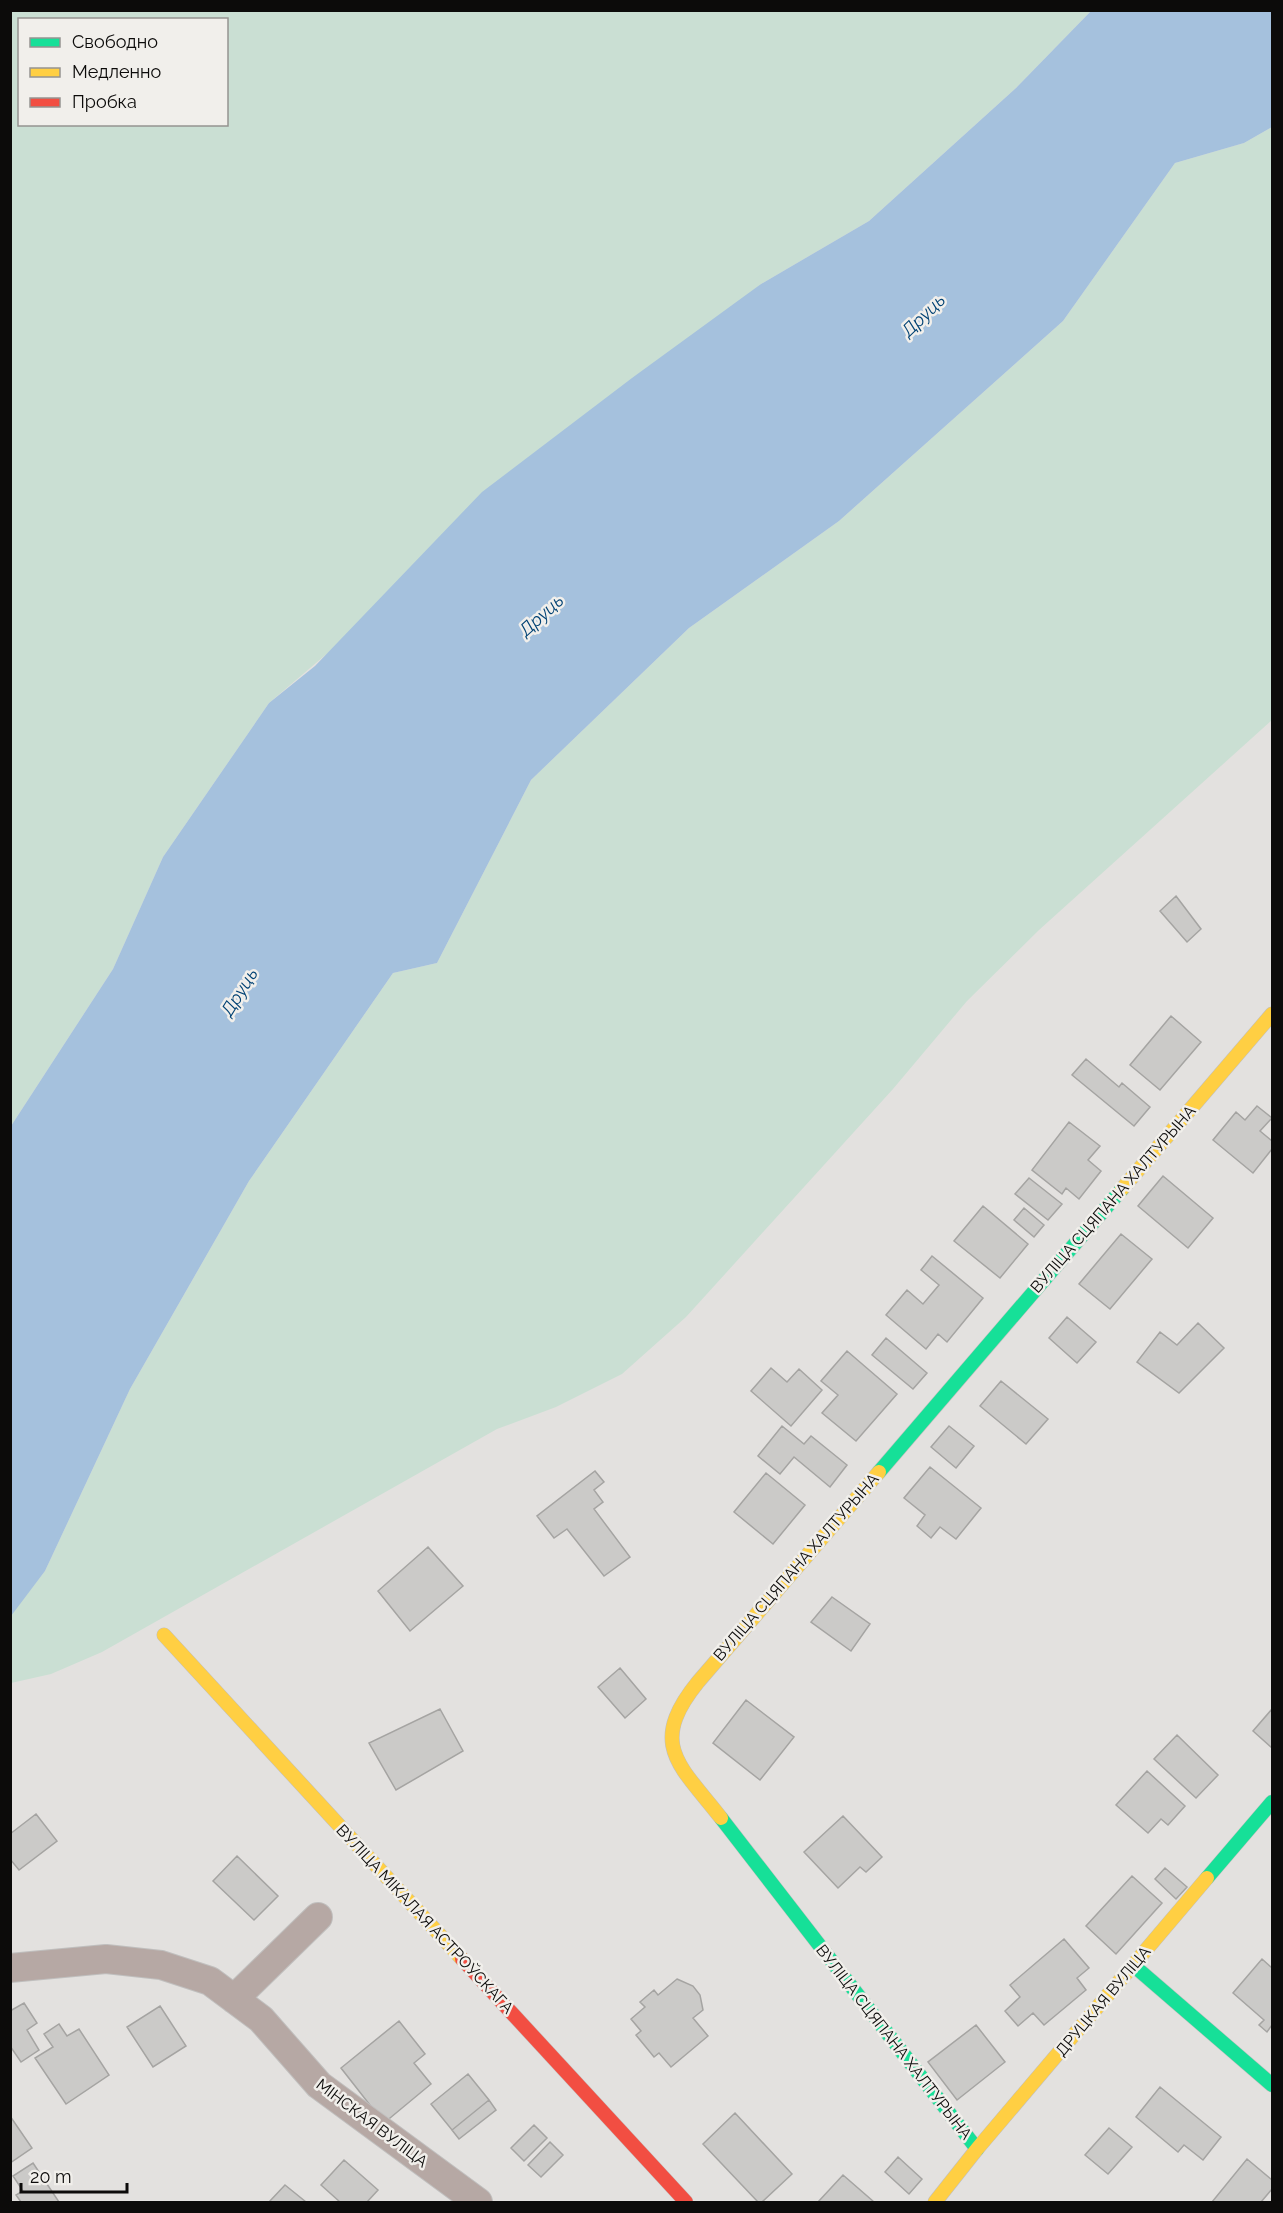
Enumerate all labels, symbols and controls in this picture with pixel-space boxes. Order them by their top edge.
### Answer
legend [18,18,228,126]
text: Свободно [72,31,158,52]
text: Медленно [72,61,161,82]
text: Пробка [72,91,137,112]
water label: Друць [896,289,949,342]
water label: Друць [514,590,568,641]
water label: Друць [216,964,262,1021]
street label: ВУЛІЦА СЦЯПАНА ХАЛТУРЫНА [1026,1101,1200,1297]
street label: ВУЛІЦА СЦЯПАНА ХАЛТУРЫНА [709,1469,883,1665]
street label: ВУЛІЦА МІКАЛАЯ АСТРОЎСКАГА [332,1821,518,2018]
street label: ВУЛІЦА СЦЯПАНА ХАЛТУРЫНА [812,1941,976,2143]
street label: ДРУЦКАЯ ВУЛІЦА [1052,1942,1155,2060]
street label: МІНСКАЯ ВУЛІЦА [312,2075,432,2171]
scale bar [21,2156,128,2194]
text: 20 m [30,2166,72,2187]

